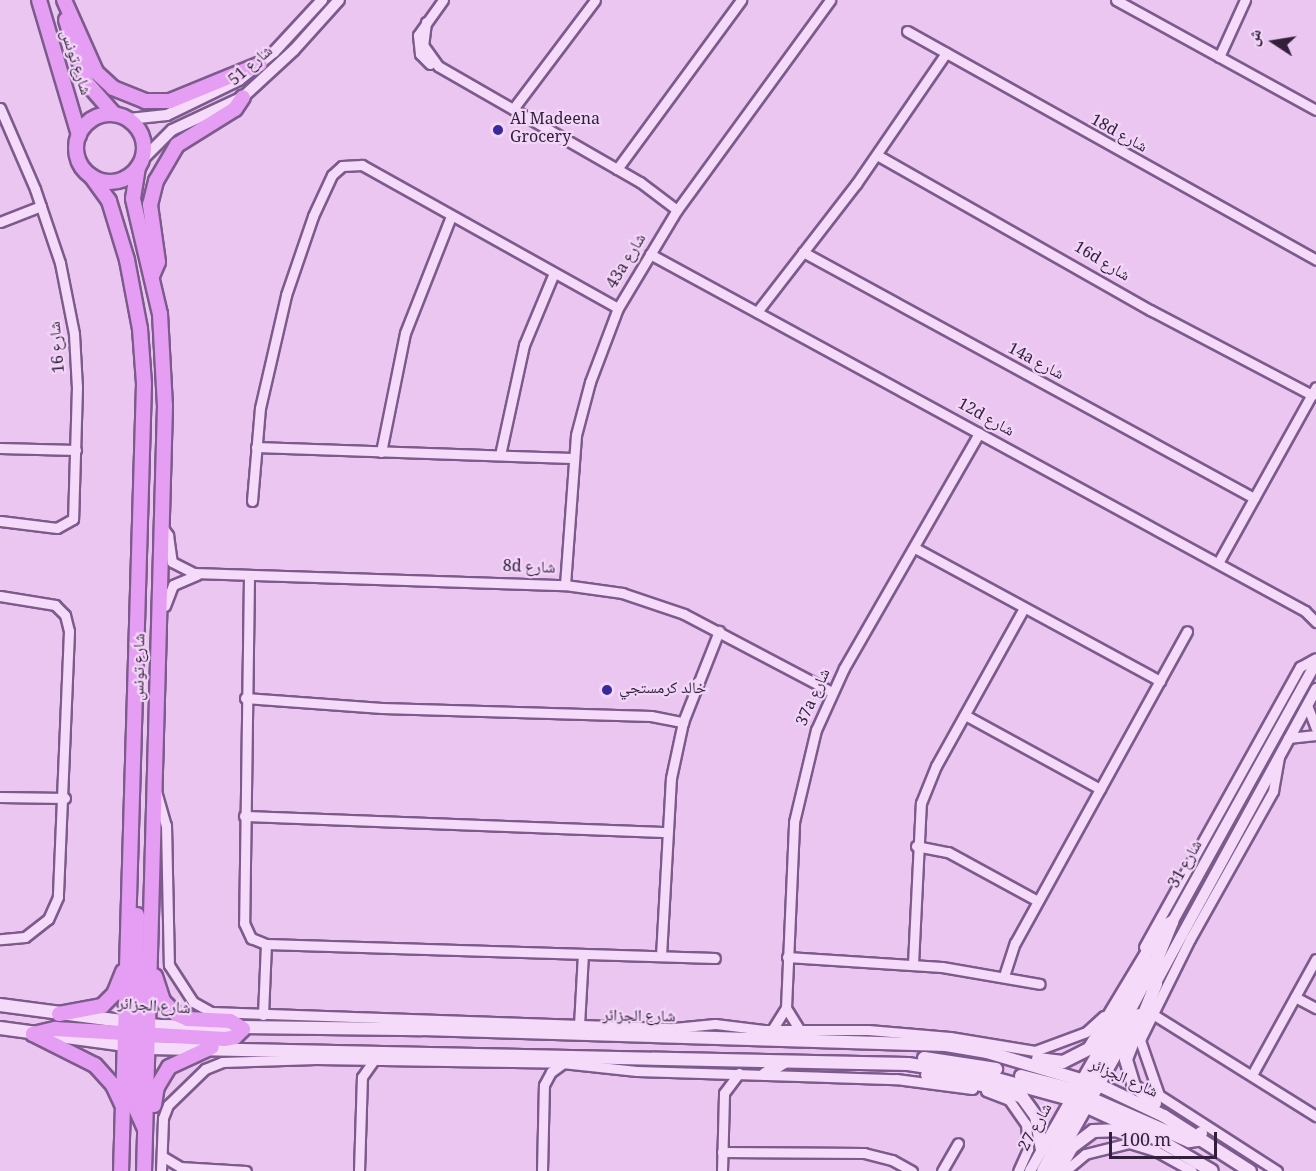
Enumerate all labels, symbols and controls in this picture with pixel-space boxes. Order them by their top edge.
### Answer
north arrow [1244,12,1304,72]
text: ش [1241,27,1271,49]
street label: شارع تونس [54,28,94,98]
street label: شارع 51 [226,43,278,91]
place label: Al Madeena Grocery [510,111,600,149]
street label: 18d شارع [1086,112,1150,158]
marker: Al Madeena Grocery [491,123,505,137]
street label: 43a شارع [604,231,652,293]
street label: 16d شارع [1070,239,1132,287]
street label: شارع 16 [47,320,71,374]
street label: 14a شارع [1004,340,1066,386]
street label: 12d شارع [953,396,1017,442]
street label: 8d شارع [502,558,556,580]
street label: شارع تونس [131,633,151,701]
street label: 37a شارع [794,666,836,730]
place label: خالد كرمستجي [619,680,706,700]
marker: خالد كرمستجي [600,683,614,697]
street label: شارع 31 [1166,838,1208,892]
street label: شارع الجزائر [117,996,191,1020]
street label: شارع الجزائر [602,1008,676,1028]
street label: شارع الجزائر [1086,1056,1160,1104]
street label: شارع 27 [1016,1101,1058,1155]
scale bar [1112,1120,1220,1158]
text: 100 m [1120,1127,1171,1157]

